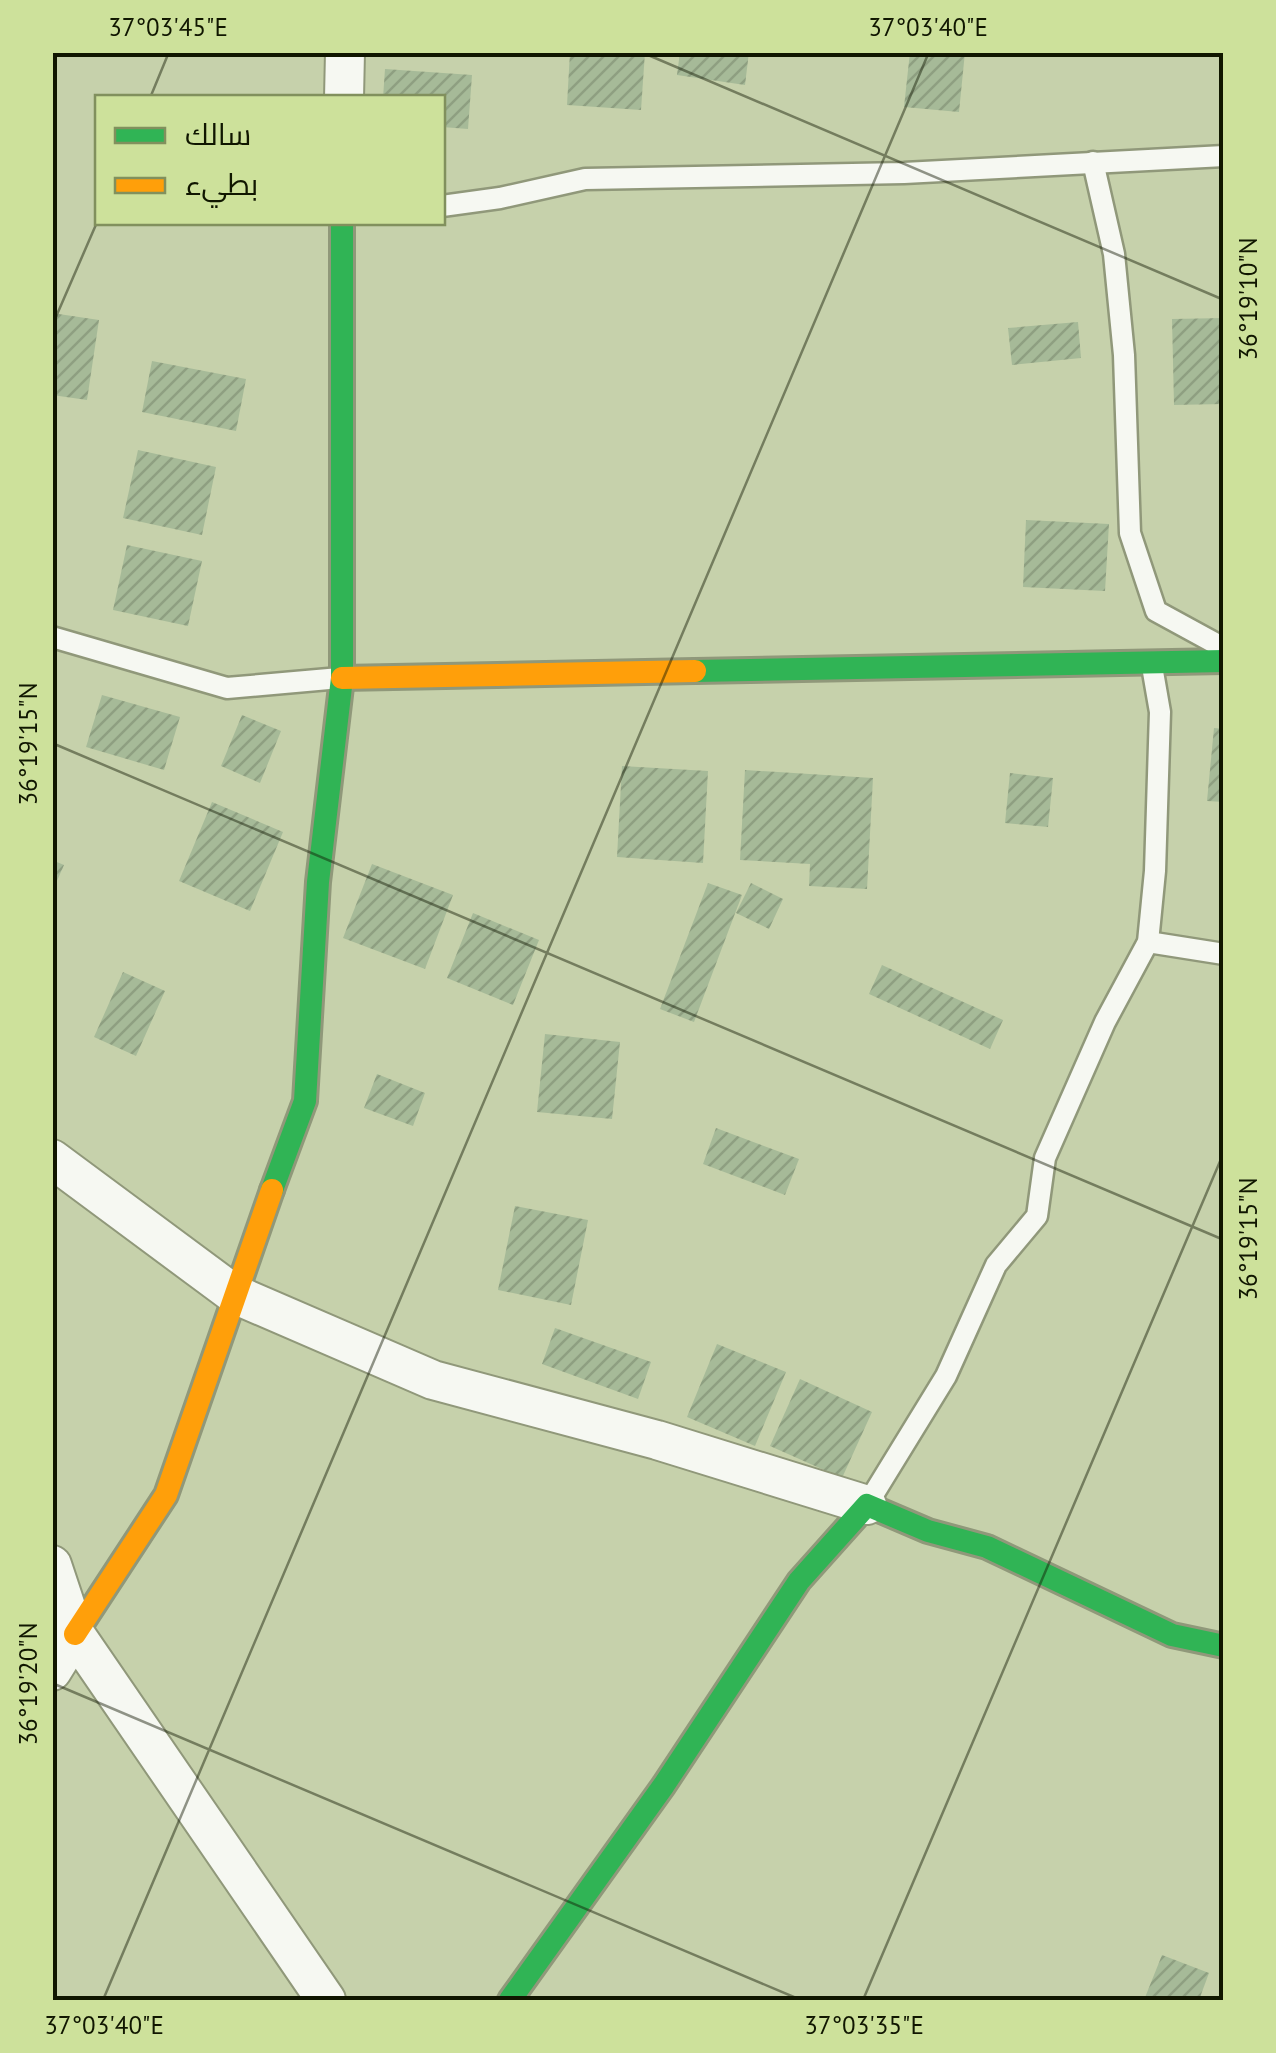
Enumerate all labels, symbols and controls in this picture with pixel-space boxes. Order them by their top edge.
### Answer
text: 37°03'45"E [108,11,228,43]
text: 37°03'40"E [868,11,988,43]
legend [95,95,445,225]
text: سالك [185,114,251,153]
text: بطيء [185,164,258,208]
text: 36°19'10"N [1232,237,1264,361]
text: 36°19'15"N [12,682,44,806]
text: 36°19'15"N [1232,1177,1264,1301]
text: 36°19'20"N [12,1622,44,1746]
text: 37°03'40"E [44,2009,164,2041]
text: 37°03'35"E [804,2009,924,2041]

